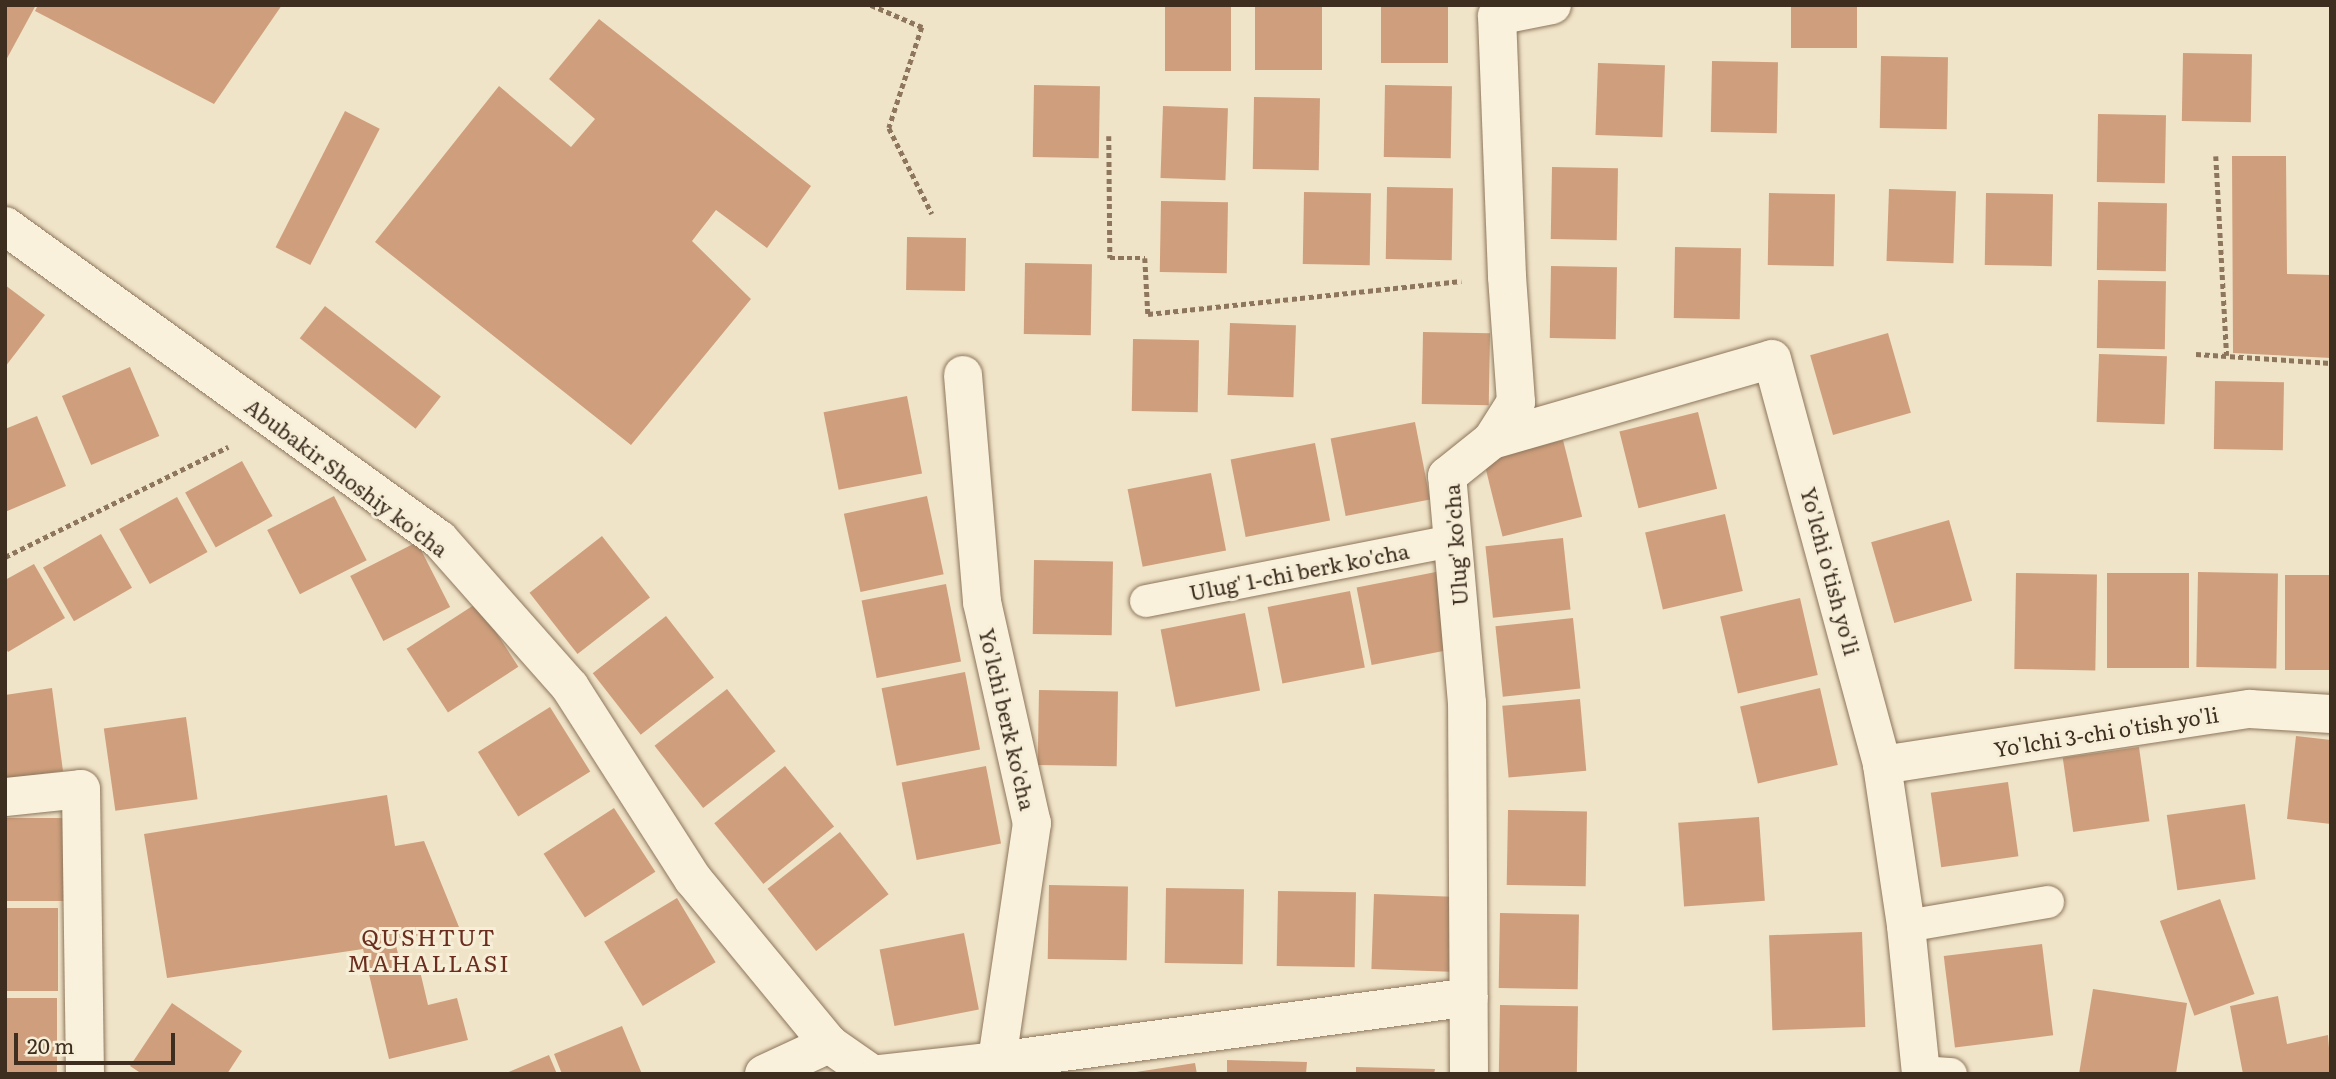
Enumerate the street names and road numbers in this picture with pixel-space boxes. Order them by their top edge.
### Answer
street label: Abubakir Shoshiy ko'cha [241,393,453,561]
street label: Ulug' ko'cha [1438,483,1472,607]
street label: Yo'lchi o'tish yo'li [1796,484,1866,658]
street label: Ulug' 1-chi berk ko'cha [1187,537,1411,605]
street label: Yo'lchi berk ko'cha [975,626,1041,812]
street label: Yo'lchi 3-chi o'tish yo'li [1992,701,2220,761]

